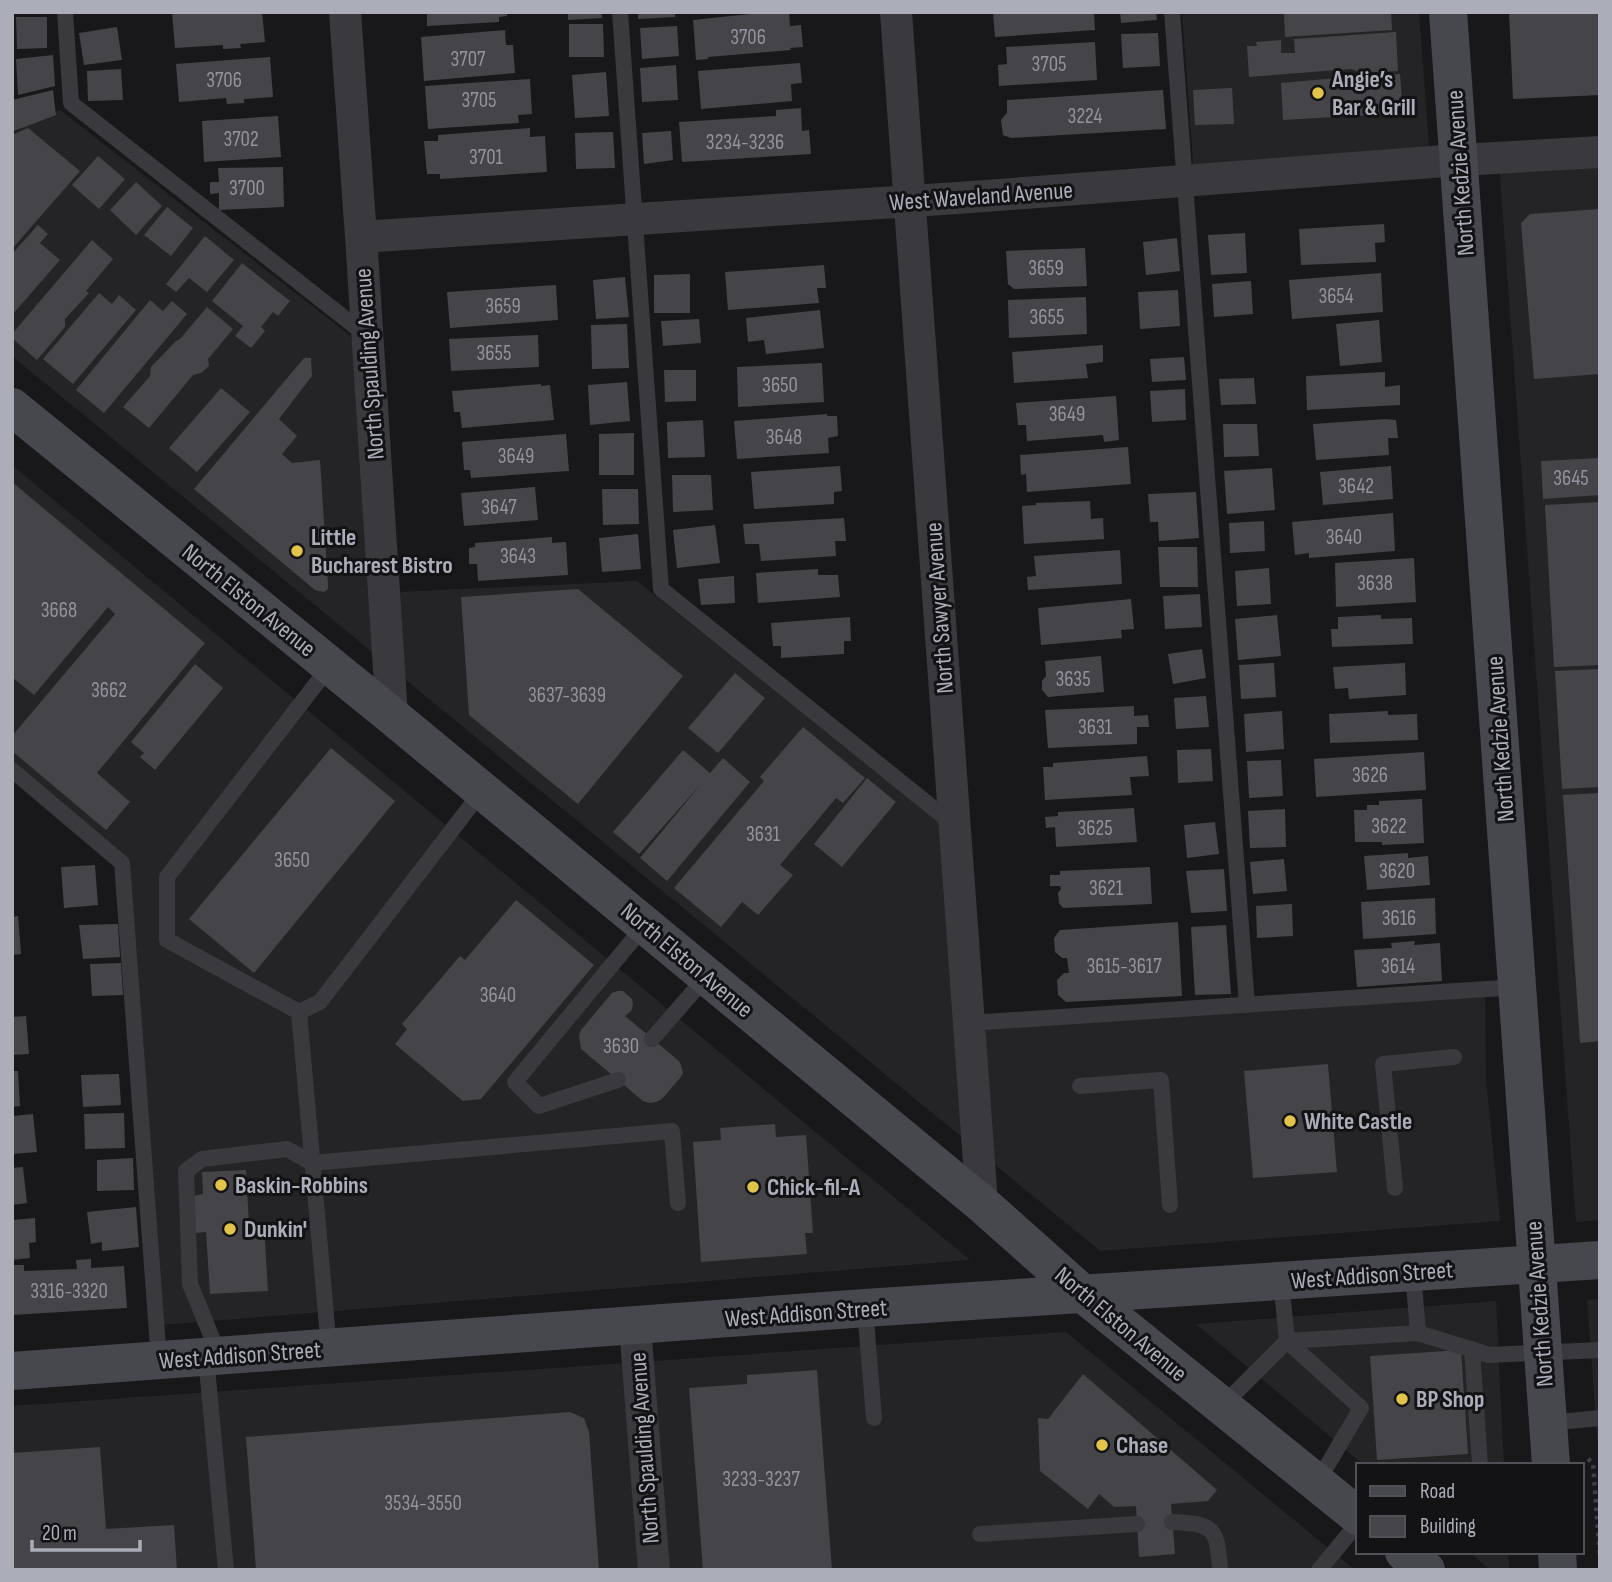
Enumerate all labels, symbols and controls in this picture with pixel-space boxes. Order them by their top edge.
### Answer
house number: 3706 [730,25,766,50]
house number: 3707 [451,47,486,72]
house number: 3705 [1032,52,1066,77]
place label: Angie’s Bar & Grill [1331,65,1416,122]
house number: 3706 [206,68,242,93]
marker: Angie’s Bar & Grill [1310,85,1326,101]
house number: 3705 [462,88,496,113]
street label: North Kedzie Avenue [1440,89,1481,257]
house number: 3224 [1068,104,1103,129]
house number: 3702 [223,127,259,152]
house number: 3234-3236 [706,130,784,155]
house number: 3701 [469,145,504,170]
house number: 3700 [229,176,265,201]
street label: West Waveland Avenue [888,176,1074,217]
house number: 3659 [1028,256,1064,281]
street label: North Spaulding Avenue [348,267,391,461]
house number: 3654 [1318,284,1354,309]
house number: 3659 [485,294,521,319]
house number: 3655 [1030,305,1064,330]
house number: 3655 [477,341,511,366]
house number: 3650 [762,373,798,398]
house number: 3649 [1049,402,1085,427]
house number: 3648 [766,425,802,450]
house number: 3649 [498,444,534,469]
house number: 3645 [1553,466,1589,491]
house number: 3642 [1338,474,1374,499]
house number: 3647 [481,495,517,520]
street label: North Sawyer Avenue [919,521,960,695]
place label: Little Bucharest Bistro [311,523,453,580]
house number: 3640 [1326,525,1362,550]
street label: North Elston Avenue [176,538,321,663]
marker: Little Bucharest Bistro [289,543,305,559]
house number: 3643 [500,544,536,569]
house number: 3638 [1357,571,1393,596]
house number: 3668 [41,598,77,623]
street label: North Kedzie Avenue [1480,655,1521,823]
house number: 3635 [1055,667,1091,692]
house number: 3662 [91,678,127,703]
house number: 3637-3639 [528,683,606,708]
house number: 3631 [1078,715,1113,740]
house number: 3626 [1352,763,1388,788]
house number: 3622 [1371,814,1407,839]
house number: 3625 [1077,816,1113,841]
house number: 3631 [746,822,781,847]
house number: 3650 [274,848,310,873]
house number: 3620 [1379,859,1415,884]
house number: 3621 [1089,876,1124,901]
street label: North Elston Avenue [615,897,759,1024]
house number: 3616 [1382,906,1416,931]
house number: 3615-3617 [1086,954,1162,979]
house number: 3614 [1381,954,1415,979]
house number: 3640 [480,983,516,1008]
house number: 3630 [603,1034,639,1059]
place label: White Castle [1304,1107,1412,1136]
marker: White Castle [1282,1113,1298,1129]
place label: Baskin-Robbins [235,1171,368,1200]
place label: Chick-fil-A [767,1173,861,1202]
marker: Baskin-Robbins [213,1177,229,1193]
marker: Chick-fil-A [745,1179,761,1195]
place label: Dunkin' [244,1215,307,1244]
street label: North Kedzie Avenue [1519,1220,1560,1388]
marker: Dunkin' [222,1221,238,1237]
street label: West Addison Street [1290,1255,1454,1296]
street label: North Elston Avenue [1049,1261,1193,1388]
house number: 3316-3320 [30,1279,108,1304]
street label: West Addison Street [724,1293,888,1334]
street label: West Addison Street [158,1335,322,1376]
street label: North Spaulding Avenue [623,1351,666,1545]
place label: BP Shop [1416,1385,1484,1414]
marker: BP Shop [1394,1391,1410,1407]
place label: Chase [1116,1431,1168,1460]
marker: Chase [1094,1437,1110,1453]
legend [1356,1463,1584,1554]
house number: 3233-3237 [722,1467,800,1492]
text: Road [1420,1479,1455,1504]
house number: 3534-3550 [384,1491,462,1516]
scale bar [32,1508,140,1552]
text: Building [1420,1514,1476,1539]
text: 20 m [42,1521,77,1546]

